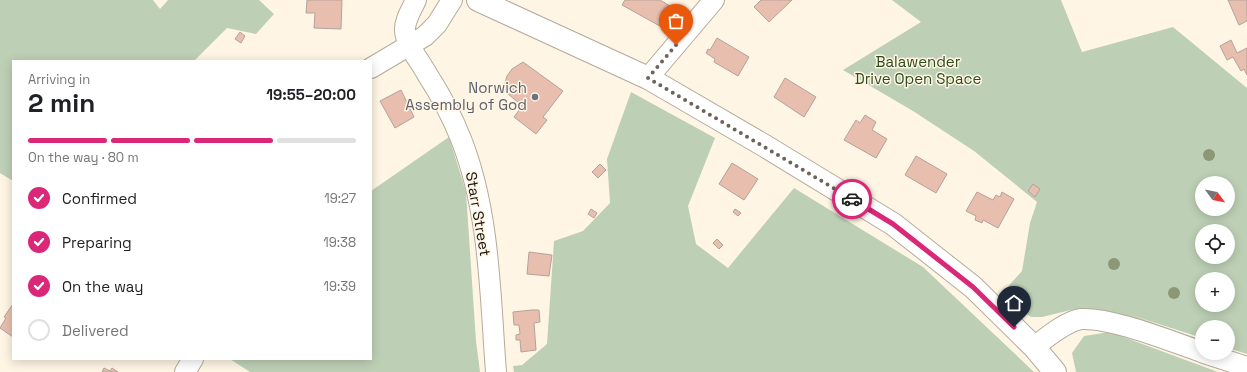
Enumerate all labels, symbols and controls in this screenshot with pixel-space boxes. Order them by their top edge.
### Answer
pin [659,4,693,45]
icon: bag [665,10,687,32]
park label: Balawender Drive Open Space [855,52,981,88]
text: Arriving in [28,71,90,88]
place label: Norwich Assembly of God [405,78,527,114]
text: 19:55–20:00 [266,85,356,104]
text: 2 min [28,86,95,120]
marker: Norwich Assembly of God [530,92,540,102]
text: On the way · 80 m [28,149,139,166]
street label: Starr Street [462,170,495,258]
north arrow [1195,176,1235,216]
map controls [1195,176,1235,360]
courier [832,179,872,219]
icon: check [28,187,50,209]
icon: car [841,188,863,210]
text: Confirmed [62,189,137,208]
text: 19:27 [324,190,356,207]
button: locate [1195,224,1235,264]
icon: check [28,231,50,253]
text: Preparing [62,233,132,252]
text: 19:38 [323,234,356,251]
button: + [1195,272,1235,312]
icon: check [28,275,50,297]
text: On the way [62,277,143,296]
text: 19:39 [324,278,356,295]
pin [997,286,1031,327]
icon: home [1003,292,1025,314]
button: − [1195,320,1235,360]
text: Delivered [62,321,129,340]

